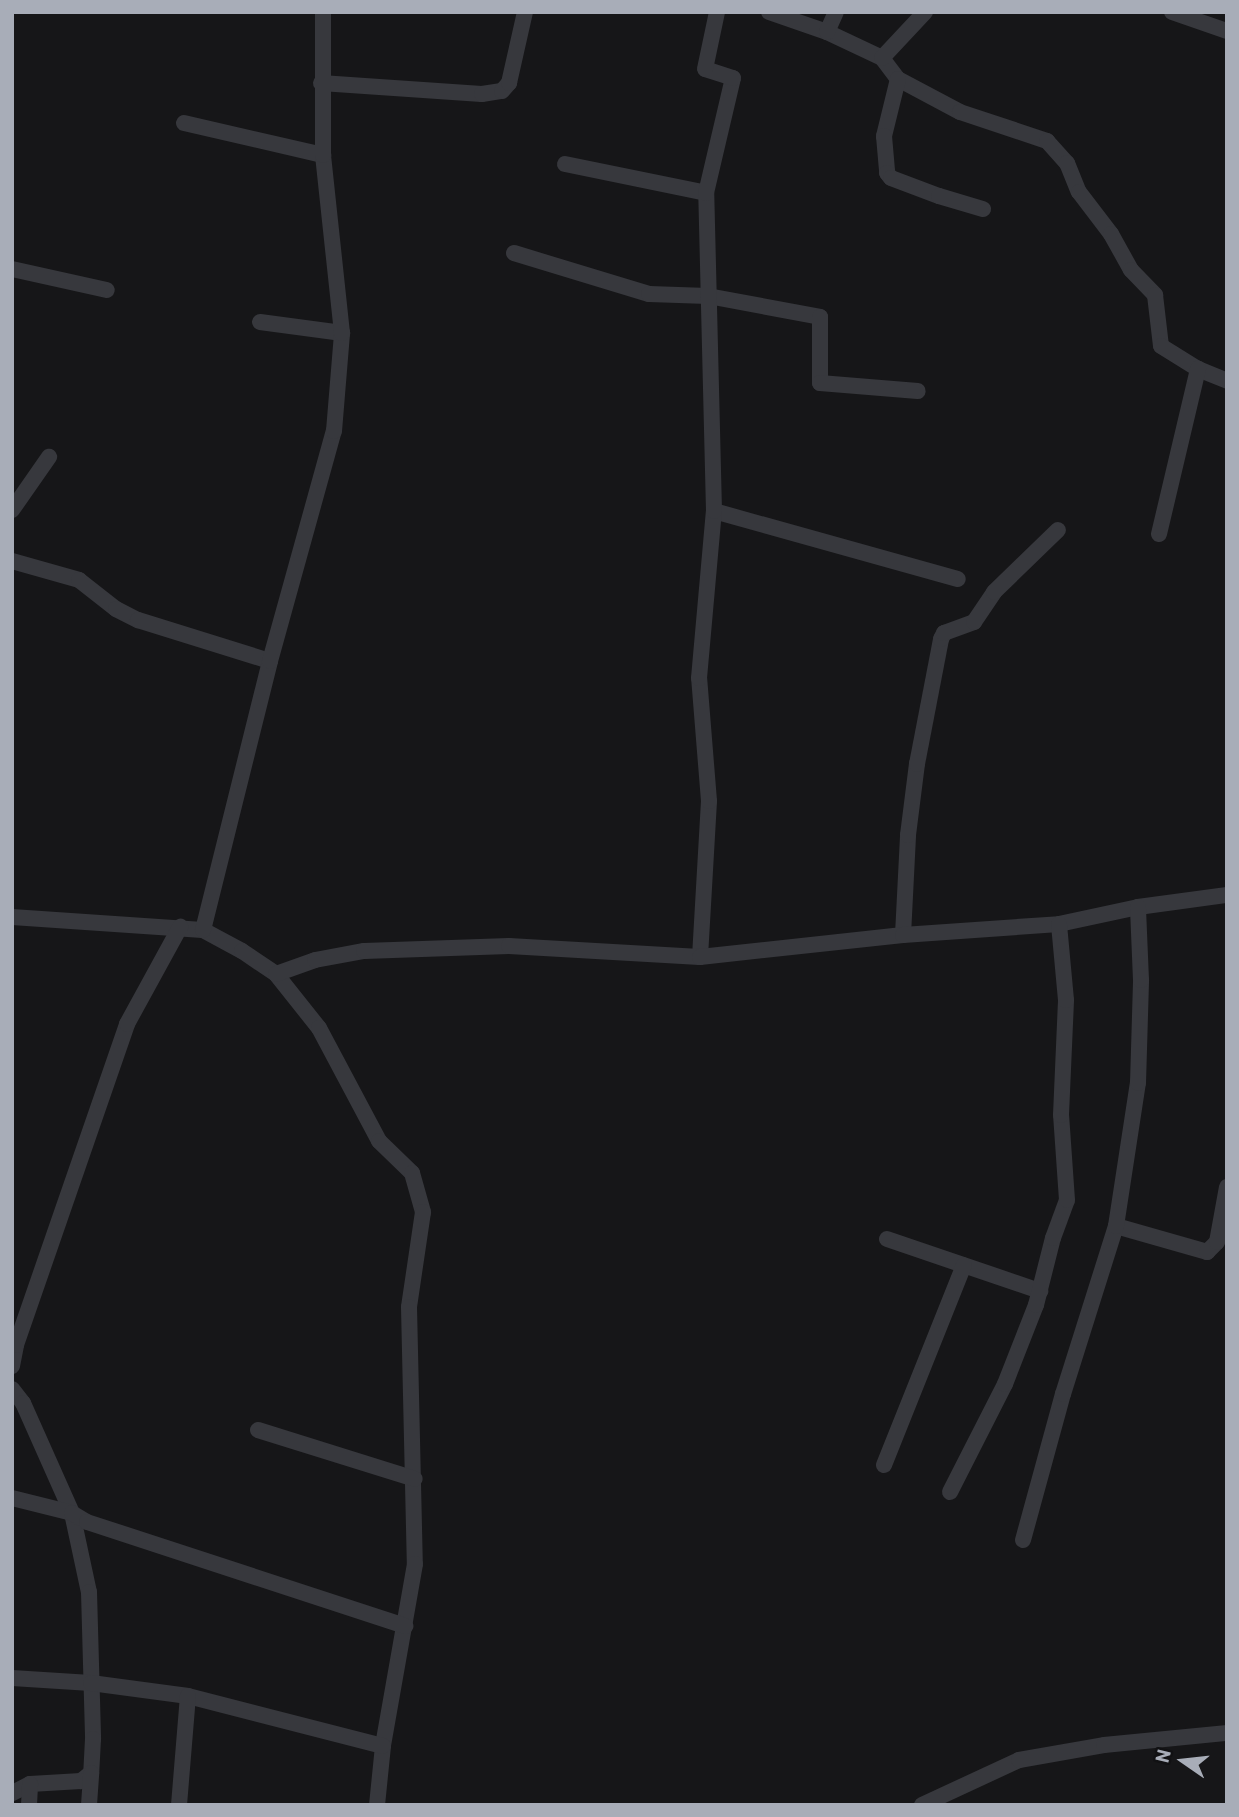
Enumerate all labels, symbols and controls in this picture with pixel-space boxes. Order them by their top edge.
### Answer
north arrow [1148,1726,1218,1796]
text: N [1149,1747,1175,1765]

